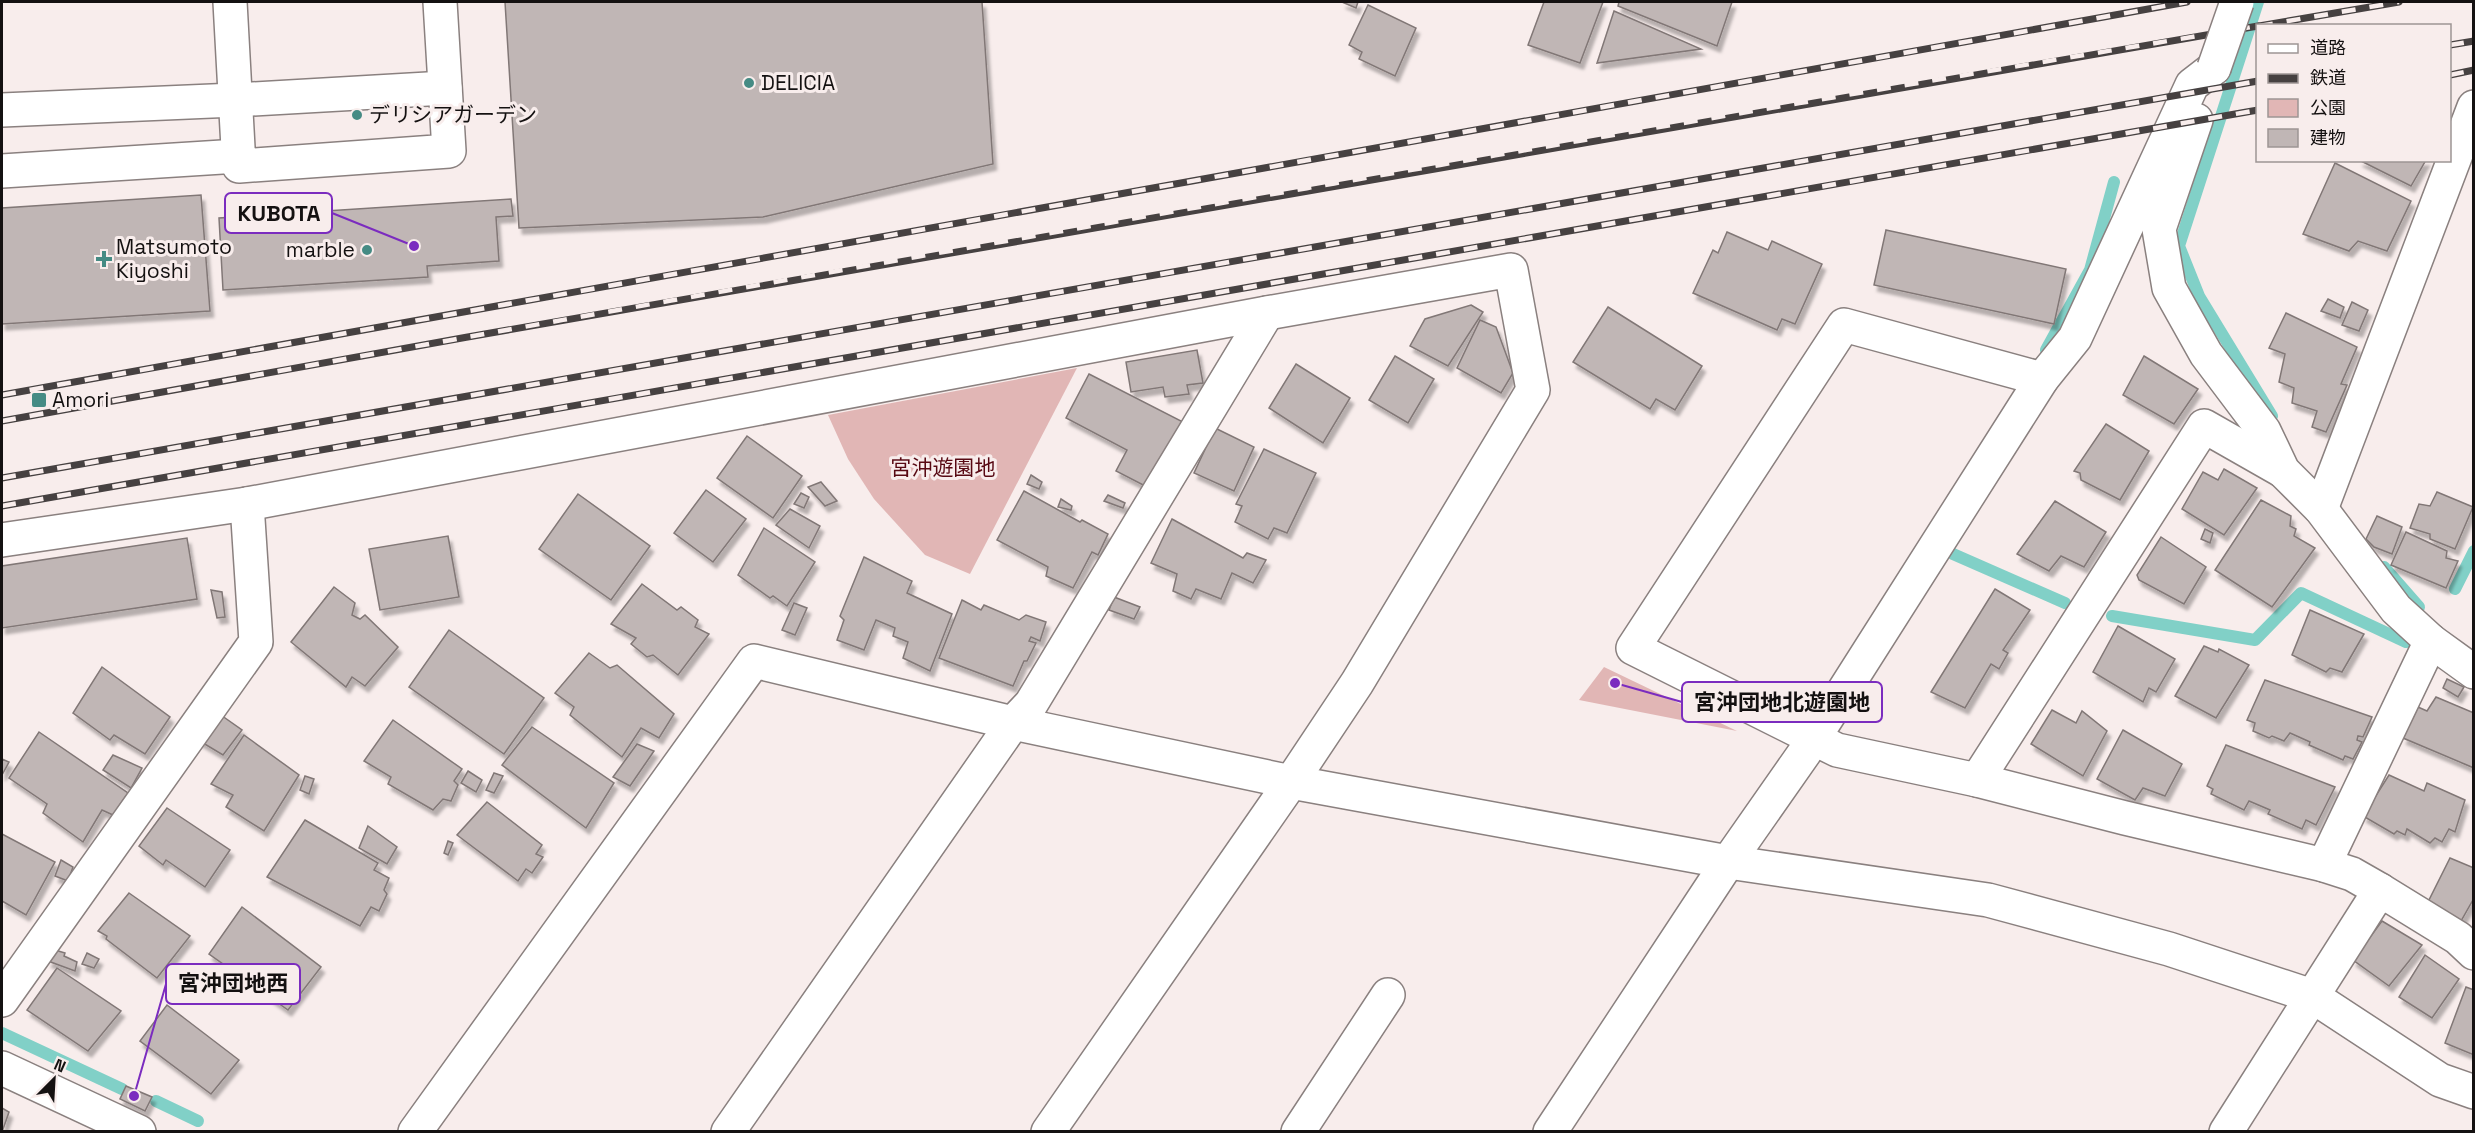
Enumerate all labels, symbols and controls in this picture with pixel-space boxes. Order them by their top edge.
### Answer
legend [2256,24,2451,162]
text: 道路 [2310,36,2346,59]
text: 鉄道 [2310,66,2346,89]
place label: DELICIA [761,69,835,96]
marker: DELICIA [742,76,756,90]
text: 公園 [2310,96,2346,119]
place label: デリシアガーデン [369,101,537,128]
marker: デリシアガーデン [350,108,364,122]
text: 建物 [2310,126,2346,149]
callout: KUBOTA [225,193,332,233]
text: KUBOTA [238,199,320,227]
place label: Matsumoto Kiyoshi [116,233,232,284]
place label: marble [286,236,355,263]
marker: marble [360,243,374,257]
marker: Matsumoto Kiyoshi [97,252,111,266]
place label: Amori [52,386,109,413]
marker: Amori [30,391,48,409]
park label: 宮沖遊園地 [891,454,996,481]
callout: 宮沖団地北遊園地 [1682,682,1882,722]
text: 宮沖団地北遊園地 [1694,688,1870,716]
callout: 宮沖団地西 [166,964,300,1004]
text: 宮沖団地西 [178,969,288,997]
north arrow [24,1049,84,1109]
text: N [51,1054,69,1078]

